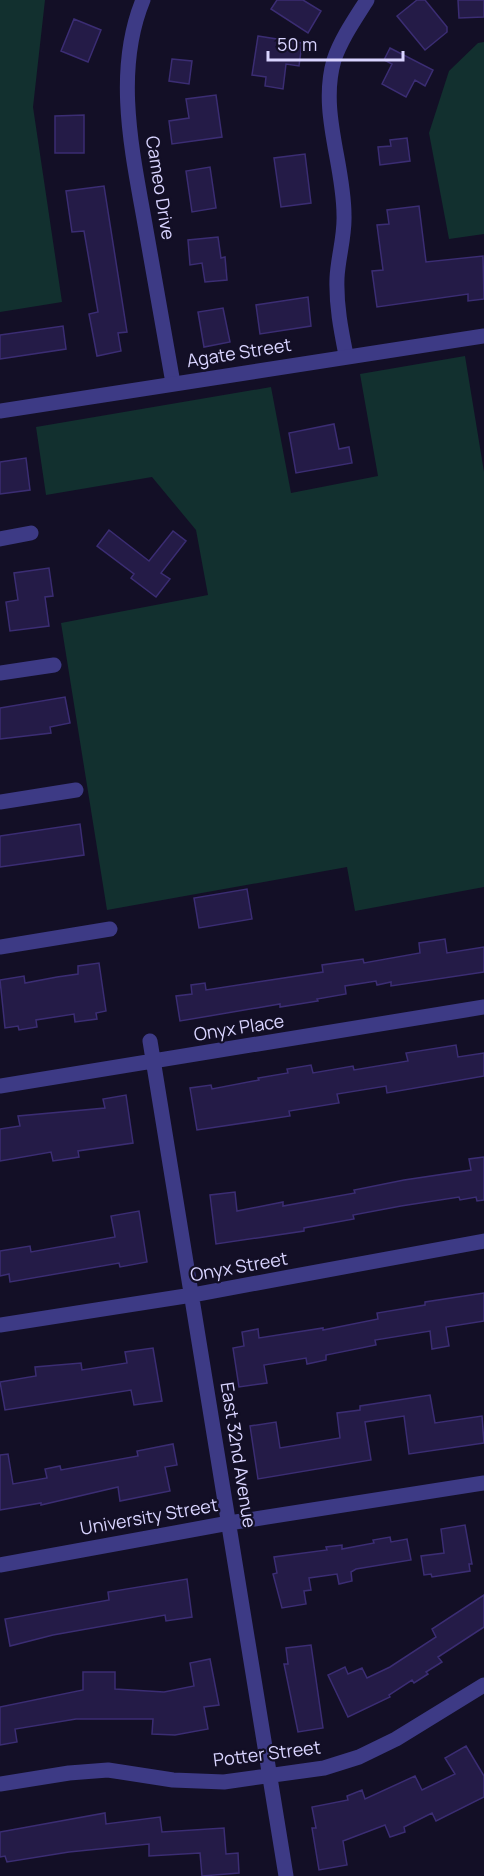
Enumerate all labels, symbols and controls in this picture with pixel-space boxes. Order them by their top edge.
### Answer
scale bar [268,24,403,62]
text: 50 m [277,32,317,56]
street label: Cameo Drive [141,134,181,242]
street label: Agate Street [185,332,293,372]
street label: Onyx Place [192,1008,286,1046]
street label: Onyx Street [188,1246,290,1286]
street label: East 32nd Avenue [216,1380,262,1529]
street label: University Street [78,1492,220,1540]
street label: Potter Street [212,1734,322,1772]

